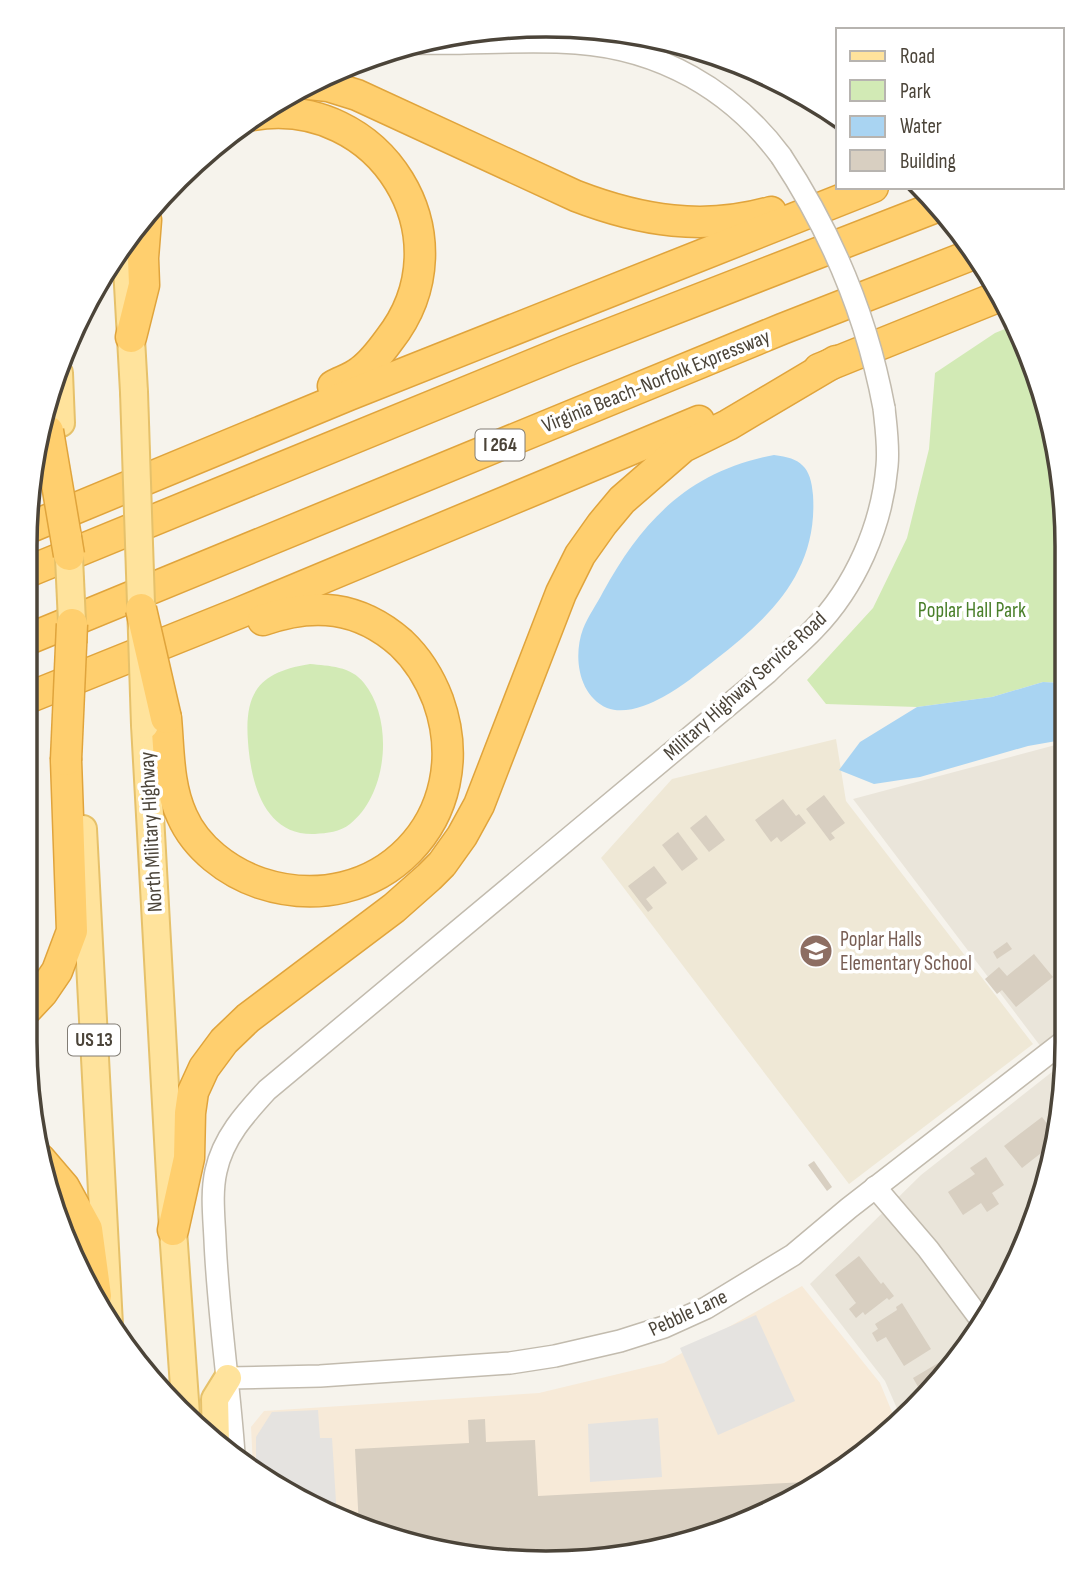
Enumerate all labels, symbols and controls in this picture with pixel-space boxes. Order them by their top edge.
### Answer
legend [836,28,1064,189]
text: Road [900,44,935,69]
text: Park [900,79,931,104]
text: Water [900,114,942,139]
text: Building [900,149,956,174]
street label: Virginia Beach-Norfolk Expressway [538,324,774,438]
road number: I 264 [476,430,524,460]
park label: Poplar Hall Park [918,598,1026,623]
street label: Military Highway Service Road [659,606,831,766]
street label: North Military Highway [134,751,168,913]
place label: Poplar Halls Elementary School [840,927,972,976]
school or university icon: Poplar Halls Elementary School [797,932,835,970]
road number: US 13 [68,1024,120,1056]
street label: Pebble Lane [645,1284,731,1342]

